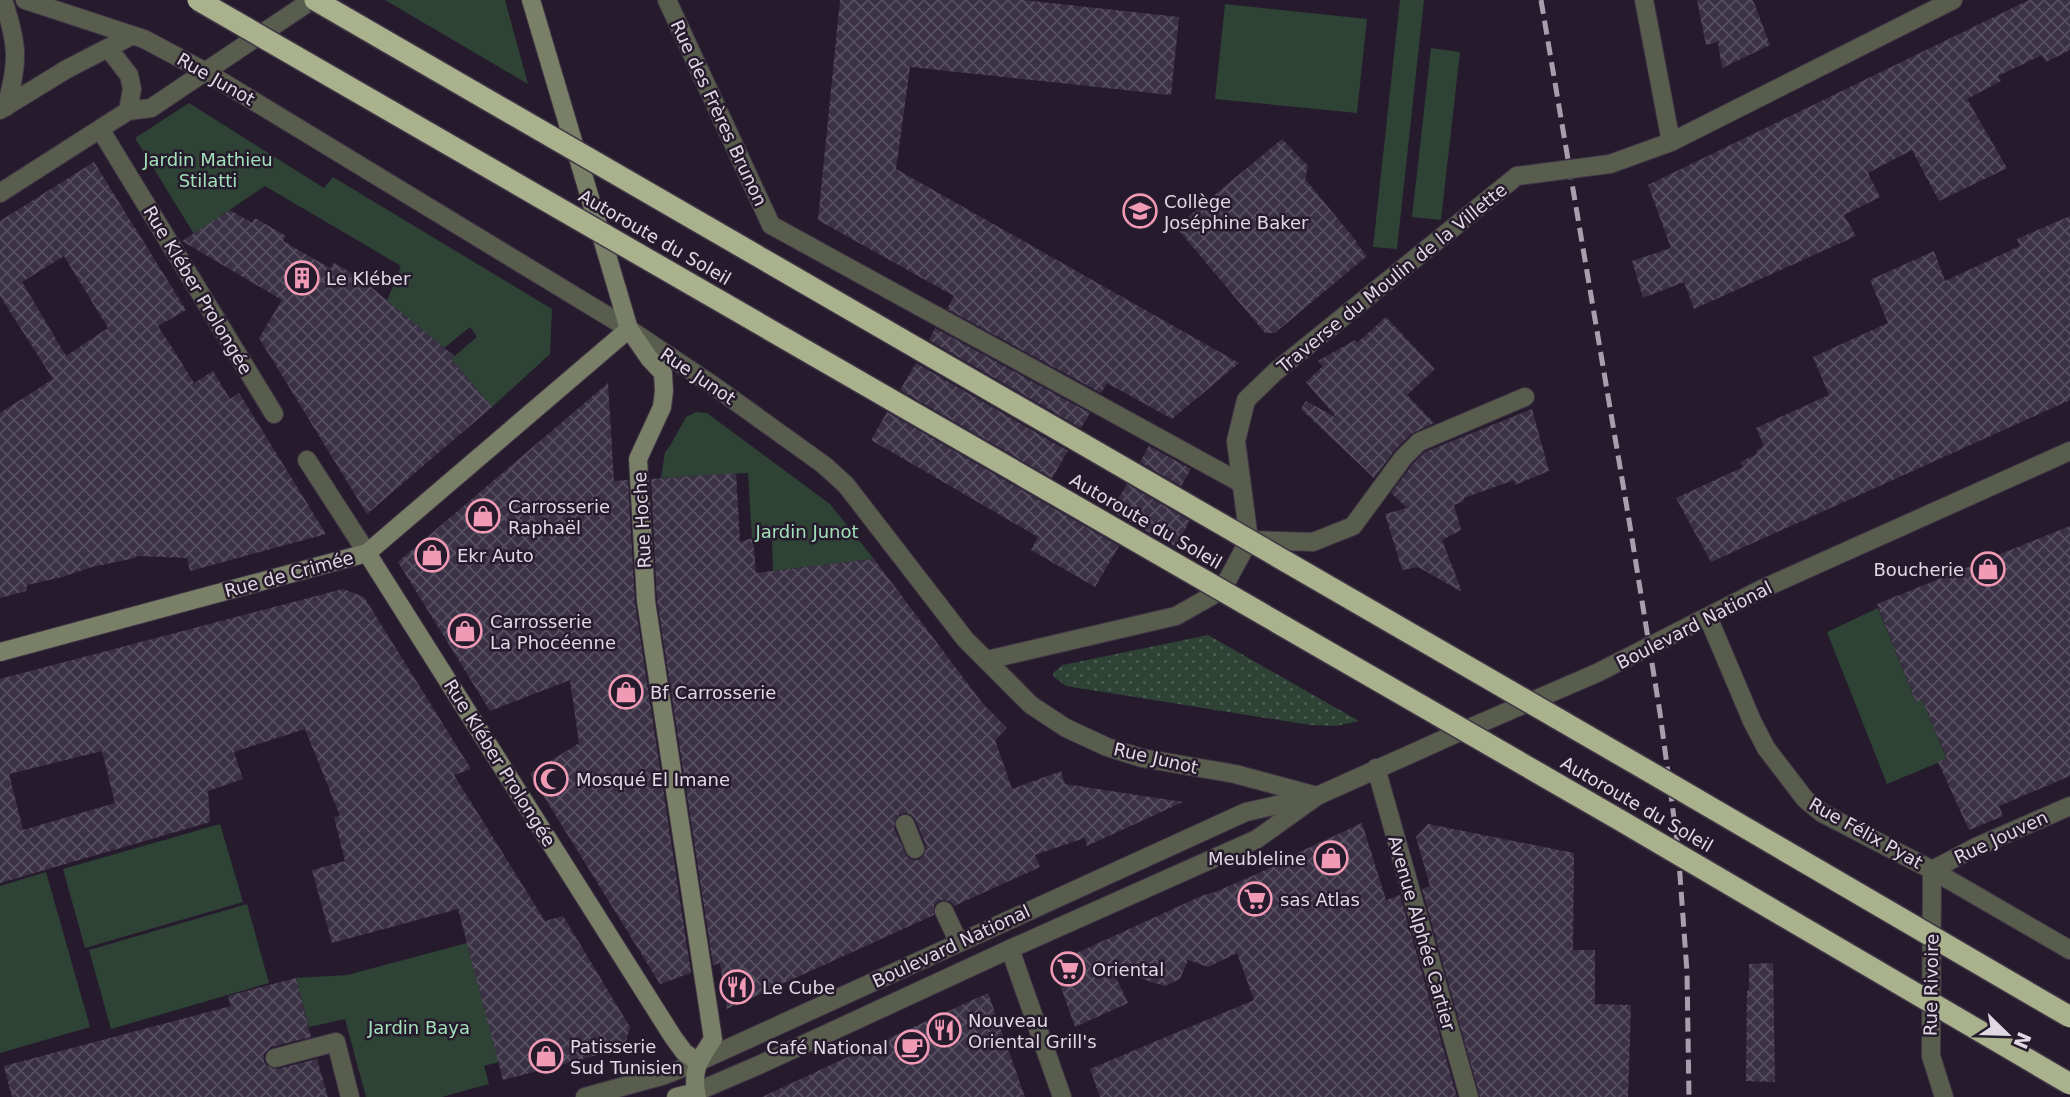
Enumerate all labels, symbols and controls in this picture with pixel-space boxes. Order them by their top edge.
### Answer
street label: Rue des Frères Brunon [667,17,771,209]
street label: Rue Junot [173,48,259,110]
park label: Jardin Mathieu Stilatti [142,149,273,191]
street label: Traverse du Moulin de la Villette [1272,179,1511,378]
street label: Autoroute du Soleil [575,185,735,289]
place label: Collège Joséphine Baker [1163,191,1309,233]
school or university icon: Collège Joséphine Baker [1121,192,1159,230]
street label: Rue Kléber Prolongée [139,202,257,378]
building icon: Le Kléber [283,259,321,297]
place label: Le Kléber [326,268,411,289]
street label: Rue Junot [656,343,740,409]
street label: Autoroute du Soleil [1066,469,1226,573]
street label: Rue Hoche [629,471,655,569]
place label: Carrosserie Raphaël [508,496,610,538]
shop icon: Carrosserie Raphaël [464,497,502,535]
park label: Jardin Junot [754,521,859,542]
shop icon: Ekr Auto [413,536,451,574]
place label: Ekr Auto [457,545,534,566]
street label: Rue de Crimée [222,547,356,601]
shop icon: Boucherie [1969,550,2007,588]
place label: Boucherie [1873,559,1964,580]
street label: Boulevard National [1613,577,1775,673]
place label: Carrosserie La Phocéenne [490,611,616,653]
shop icon: Carrosserie La Phocéenne [446,612,484,650]
shop icon: Bf Carrosserie [607,673,645,711]
street label: Rue Kléber Prolongée [440,676,560,850]
place label: Bf Carrosserie [650,682,776,703]
street label: Rue Junot [1112,738,1200,778]
street label: Autoroute du Soleil [1557,752,1717,856]
mosque icon: Mosqué El Imane [532,760,570,798]
place label: Mosqué El Imane [576,769,730,790]
street label: Rue Félix Pyat [1806,793,1926,873]
street label: Rue Jouven [1951,806,2051,868]
street label: Avenue Alphée Cartier [1384,833,1460,1034]
shop icon: Meubleline [1312,839,1350,877]
place label: Meubleline [1208,848,1306,869]
supermarket icon: sas Atlas [1236,880,1274,918]
place label: sas Atlas [1280,889,1360,910]
street label: Boulevard National [869,900,1033,992]
street label: Rue Rivoire [1920,934,1942,1036]
supermarket icon: Oriental [1049,950,1087,988]
place label: Oriental [1092,959,1164,980]
restaurant icon: Le Cube [718,968,756,1006]
place label: Le Cube [762,977,835,998]
north arrow [1972,999,2042,1069]
place label: Nouveau Oriental Grill's [968,1010,1097,1052]
restaurant icon: Nouveau Oriental Grill's [925,1011,963,1049]
park label: Jardin Baya [367,1017,470,1038]
cafe icon: Café National [893,1028,931,1066]
text: N [2009,1029,2036,1052]
place label: Patisserie Sud Tunisien [570,1036,683,1078]
shop icon: Patisserie Sud Tunisien [527,1037,565,1075]
place label: Café National [766,1037,888,1058]

